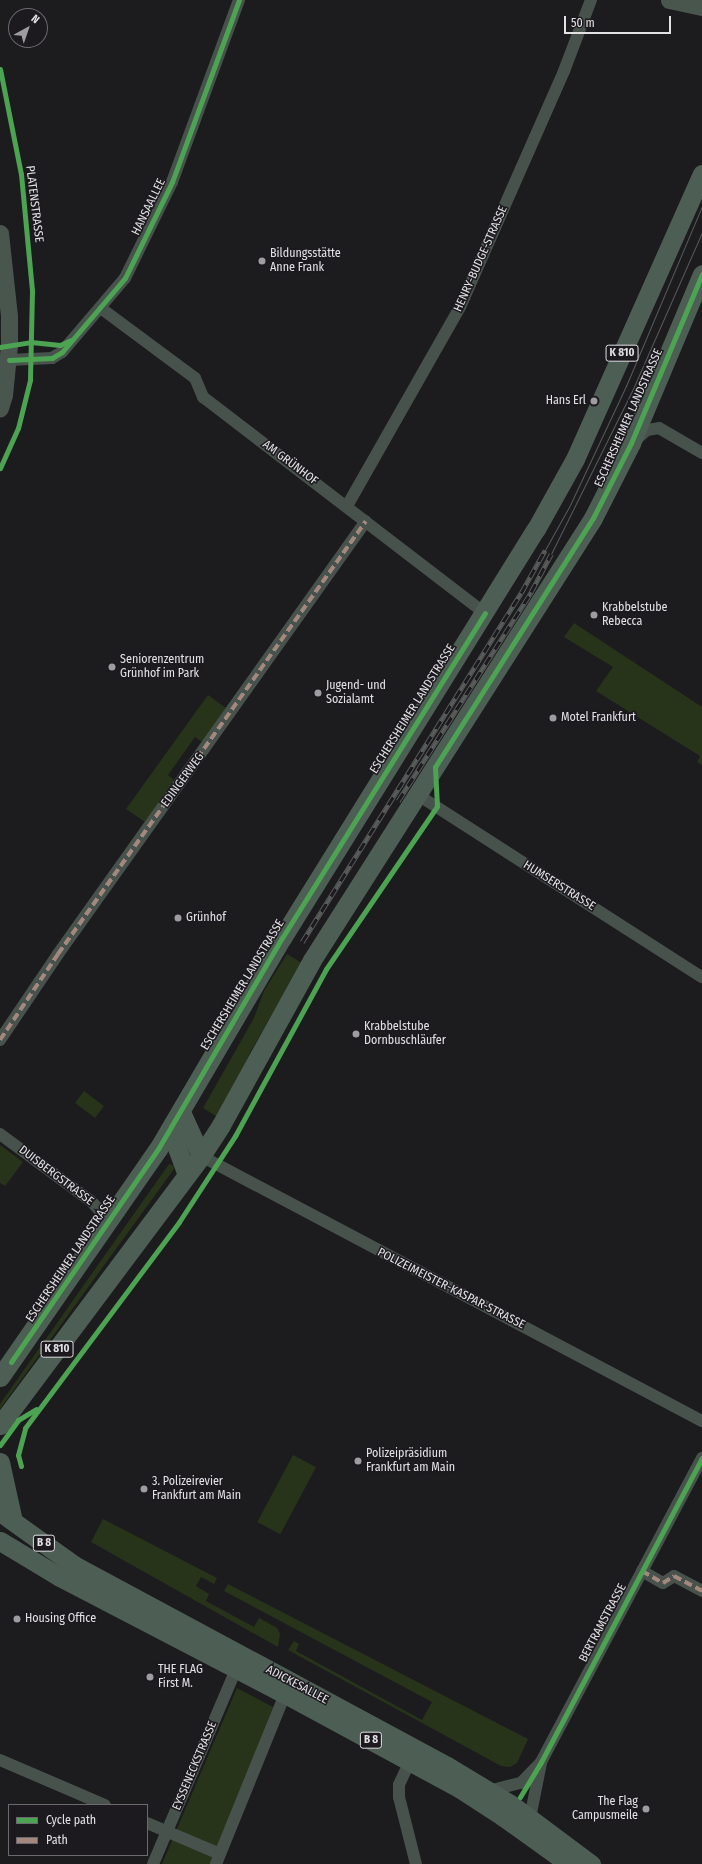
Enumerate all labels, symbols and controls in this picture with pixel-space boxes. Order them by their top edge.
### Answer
north arrow [8,8,48,48]
scale bar [566,8,673,34]
text: N [29,12,42,26]
text: 50 m [571,16,595,30]
street label: PLATENSTRASSE [22,165,46,243]
street label: HANSAALLEE [129,176,169,238]
street label: HENRY-BUDGE-STRASSE [451,204,511,314]
place label: Bildungsstätte Anne Frank [270,247,341,275]
marker: Bildungsstätte Anne Frank [257,256,267,266]
road number: K 810 [605,344,639,362]
street label: ESCHERSHEIMER LANDSTRASSE [592,347,666,489]
place label: Hans Erl [546,394,586,408]
marker: Hans Erl [589,396,599,406]
street label: AM GRÜNHOF [260,438,320,488]
place label: Krabbelstube Rebecca [602,601,668,629]
marker: Krabbelstube Rebecca [589,610,599,620]
street label: ESCHERSHEIMER LANDSTRASSE [367,642,459,776]
place label: Seniorenzentrum Grünhof im Park [120,653,204,681]
marker: Seniorenzentrum Grünhof im Park [107,662,117,672]
place label: Jugend- und Sozialamt [326,679,386,707]
marker: Jugend- und Sozialamt [313,688,323,698]
place label: Motel Frankfurt [561,711,636,725]
marker: Motel Frankfurt [548,713,558,723]
street label: EDINGERWEG [159,750,207,810]
street label: HUMSERSTRASSE [520,858,598,914]
place label: Grünhof [186,911,226,925]
marker: Grünhof [173,913,183,923]
street label: ESCHERSHEIMER LANDSTRASSE [198,917,288,1053]
place label: Krabbelstube Dornbuschläufer [364,1020,446,1048]
marker: Krabbelstube Dornbuschläufer [351,1029,361,1039]
street label: DUISBERGSTRASSE [16,1143,96,1209]
street label: ESCHERSHEIMER LANDSTRASSE [23,1193,119,1325]
street label: POLIZEIMEISTER-KASPAR-STRASSE [375,1245,527,1333]
road number: K 810 [40,1340,74,1358]
place label: Polizeipräsidium Frankfurt am Main [366,1447,455,1475]
marker: Polizeipräsidium Frankfurt am Main [353,1456,363,1466]
place label: 3. Polizeirevier Frankfurt am Main [152,1475,241,1503]
marker: 3. Polizeirevier Frankfurt am Main [139,1484,149,1494]
road number: B 8 [32,1534,56,1552]
street label: BERTRAMSTRASSE [576,1581,630,1665]
place label: Housing Office [25,1612,96,1626]
marker: Housing Office [12,1614,22,1624]
place label: THE FLAG First M. [158,1663,203,1691]
street label: ADICKESALLEE [263,1663,331,1707]
marker: THE FLAG First M. [145,1672,155,1682]
street label: EYSSENECKSTRASSE [170,1719,220,1813]
road number: B 8 [359,1731,383,1749]
place label: The Flag Campusmeile [572,1795,638,1823]
legend [8,1804,148,1856]
marker: The Flag Campusmeile [641,1804,651,1814]
text: Cycle path [46,1813,96,1827]
text: Path [46,1833,68,1847]

